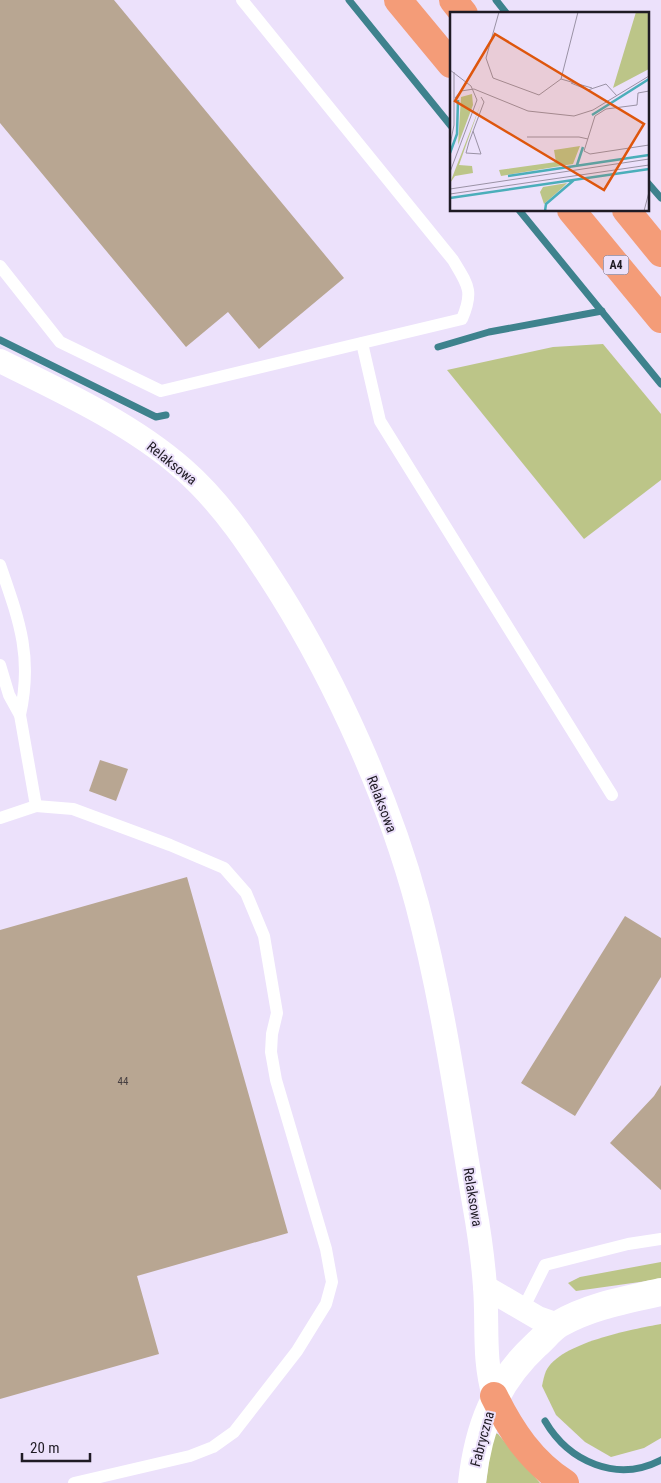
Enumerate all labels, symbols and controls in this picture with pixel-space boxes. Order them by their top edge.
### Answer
inset map [450,12,648,211]
road number: A4 [604,256,628,274]
street label: Relaksowa [144,438,200,488]
street label: Relaksowa [364,773,400,835]
house number: 44 [118,1075,129,1088]
street label: Relaksowa [460,1166,486,1228]
street label: Fabryczna [467,1410,497,1468]
scale bar [22,1430,90,1462]
text: 20 m [30,1439,60,1457]

